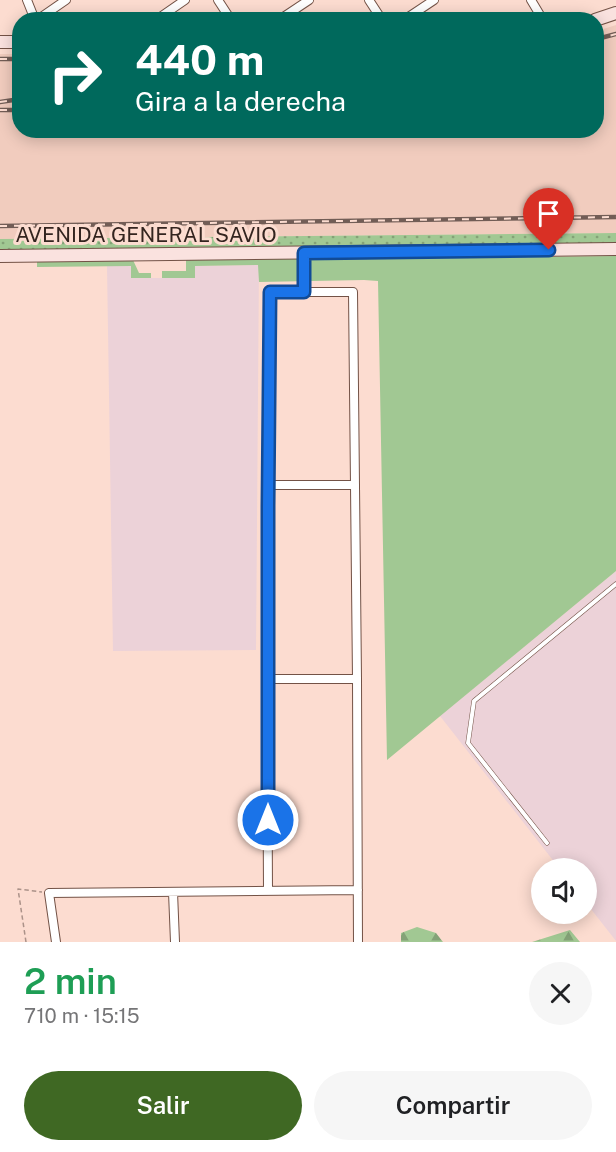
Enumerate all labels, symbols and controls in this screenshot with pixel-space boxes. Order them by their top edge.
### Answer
text: 440 m [135,35,264,84]
icon: right [36,36,114,114]
text: Gira a la derecha [135,85,346,117]
pin [523,188,574,250]
icon: arrive [532,197,565,230]
street label: AVENIDA GENERAL SAVIO [15,222,277,247]
position arrow [236,788,300,852]
map controls [531,858,597,924]
button: sound [531,858,597,924]
text: 2 min [24,960,117,1002]
button: close [529,962,592,1025]
text: 710 m · 15:15 [24,1004,140,1028]
button: Salir [24,1071,302,1140]
button: Compartir [314,1071,592,1140]

